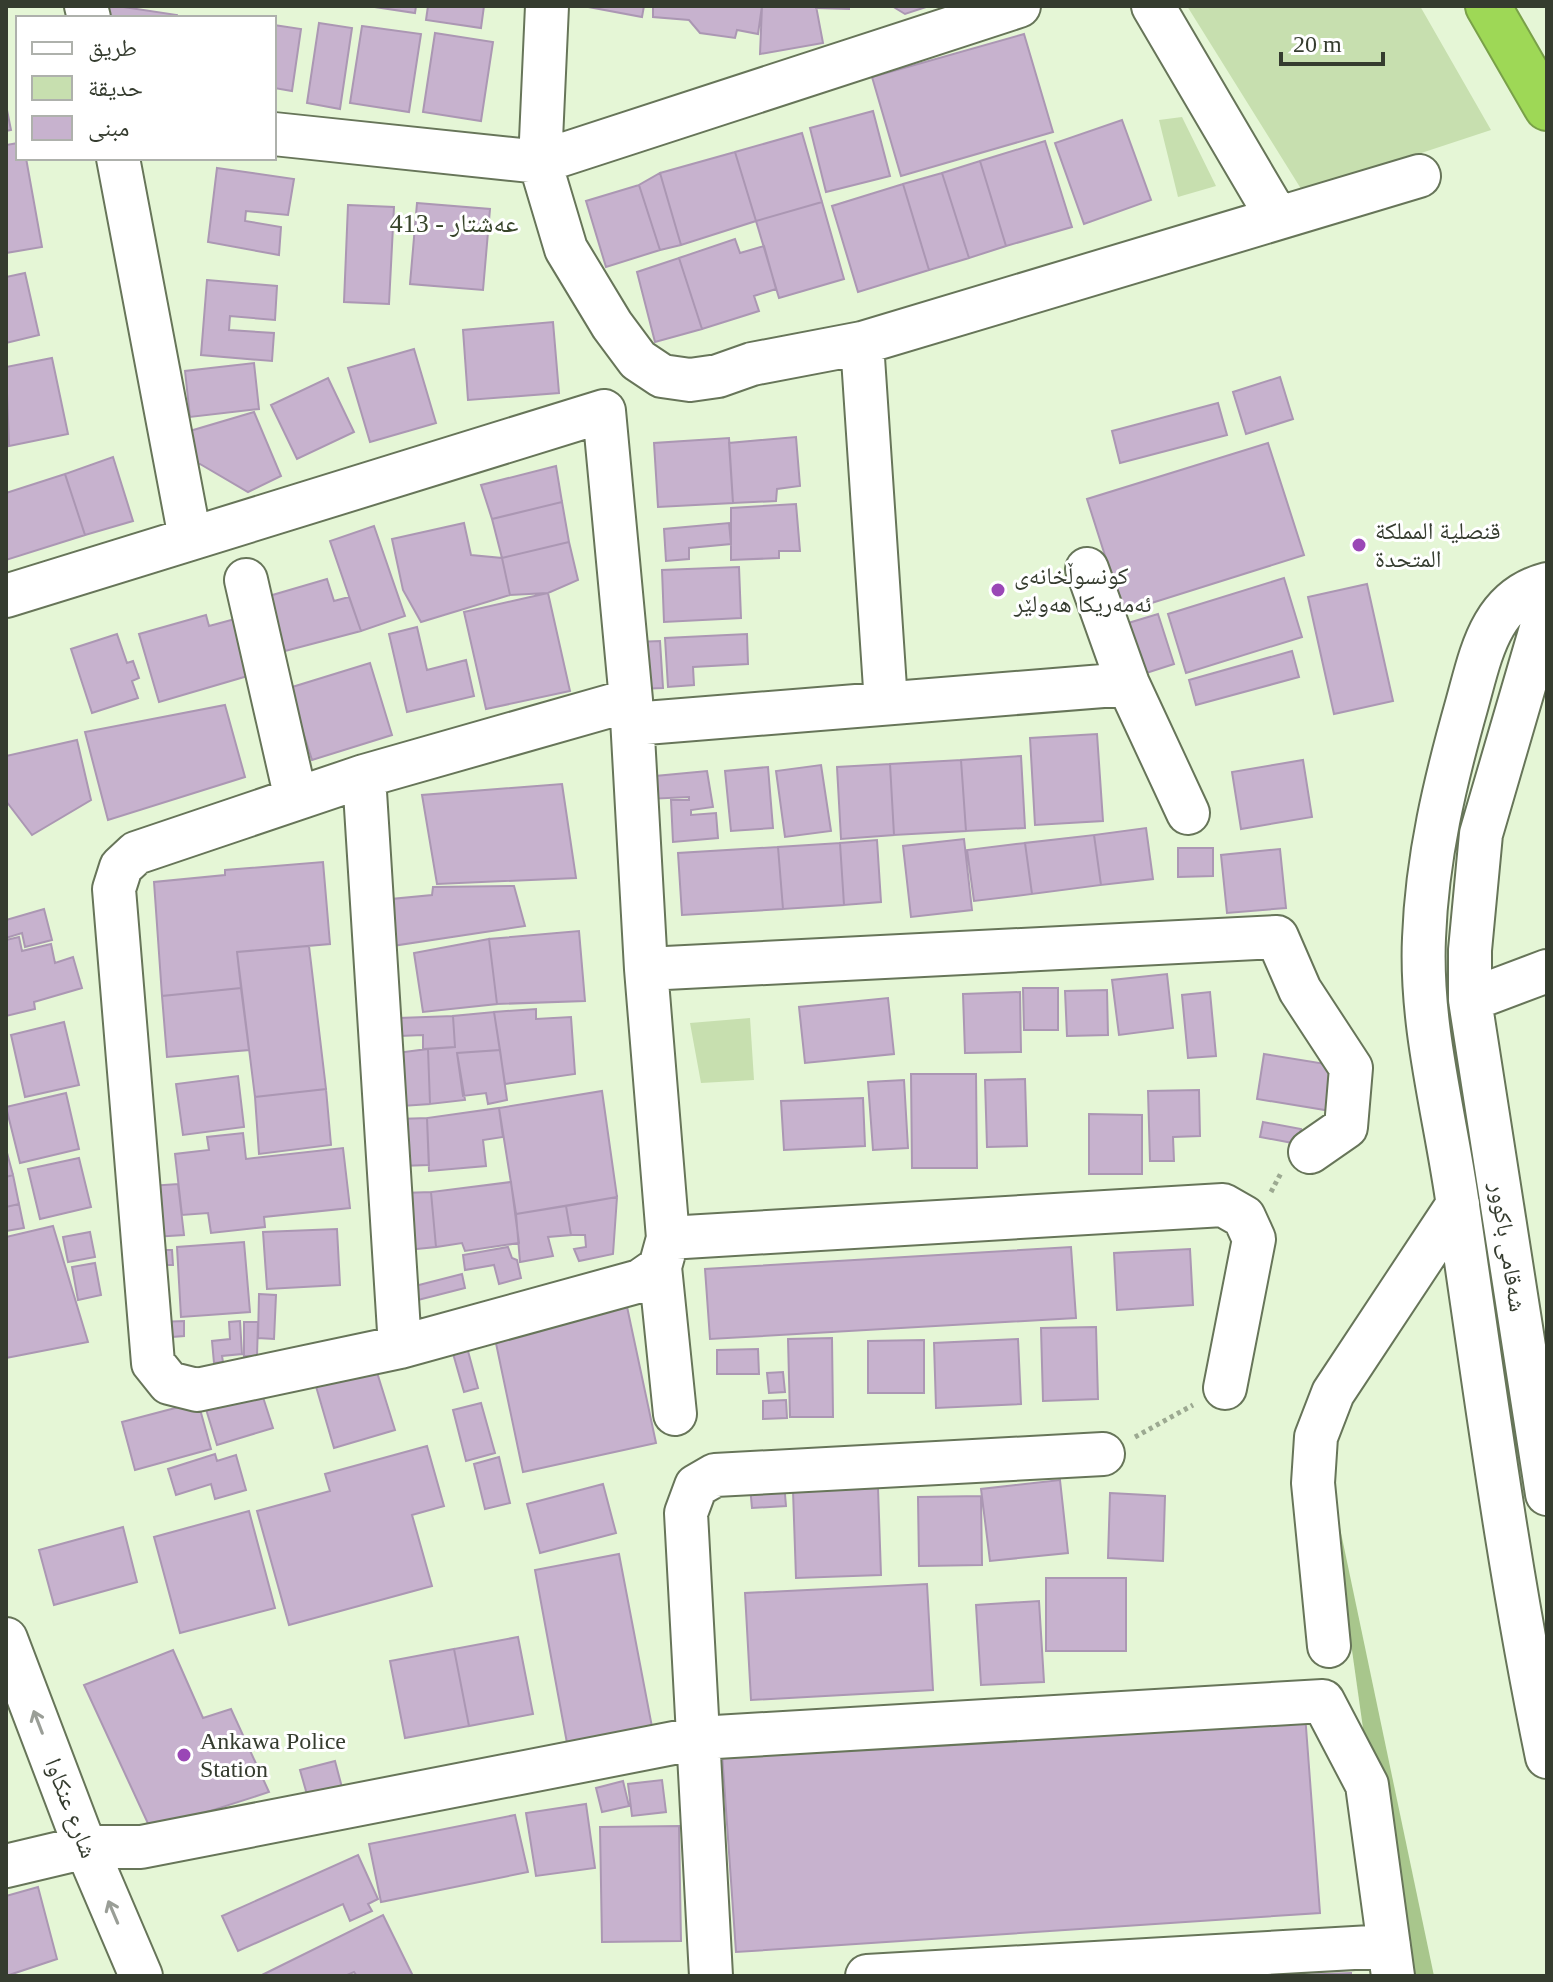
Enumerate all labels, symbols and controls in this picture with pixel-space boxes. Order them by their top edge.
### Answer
legend [16,16,276,160]
scale bar [1281,16,1383,66]
text: 20 m [1293,31,1342,57]
text: طريق [88,35,137,62]
text: حديقة [88,75,143,101]
text: مبنى [88,115,129,142]
district label: عه‌شتار - 413 [390,209,518,238]
place label: قنصلية المملكة المتحدة [1375,518,1501,572]
marker: قنصلية المملكة المتحدة [1350,536,1368,554]
place label: کونسوڵخانەی ئەمەریکا هەولێر [1013,562,1152,617]
marker: کونسوڵخانەی ئەمەریکا هەولێر [989,581,1007,599]
street label: شەقامی باکوور [1484,1179,1531,1314]
one-way arrow [30,1710,44,1735]
place label: Ankawa Police Station [200,1728,346,1782]
marker: Ankawa Police Station [175,1746,193,1764]
street label: شارع عنكاوا [38,1754,102,1862]
one-way arrow [105,1900,120,1924]

